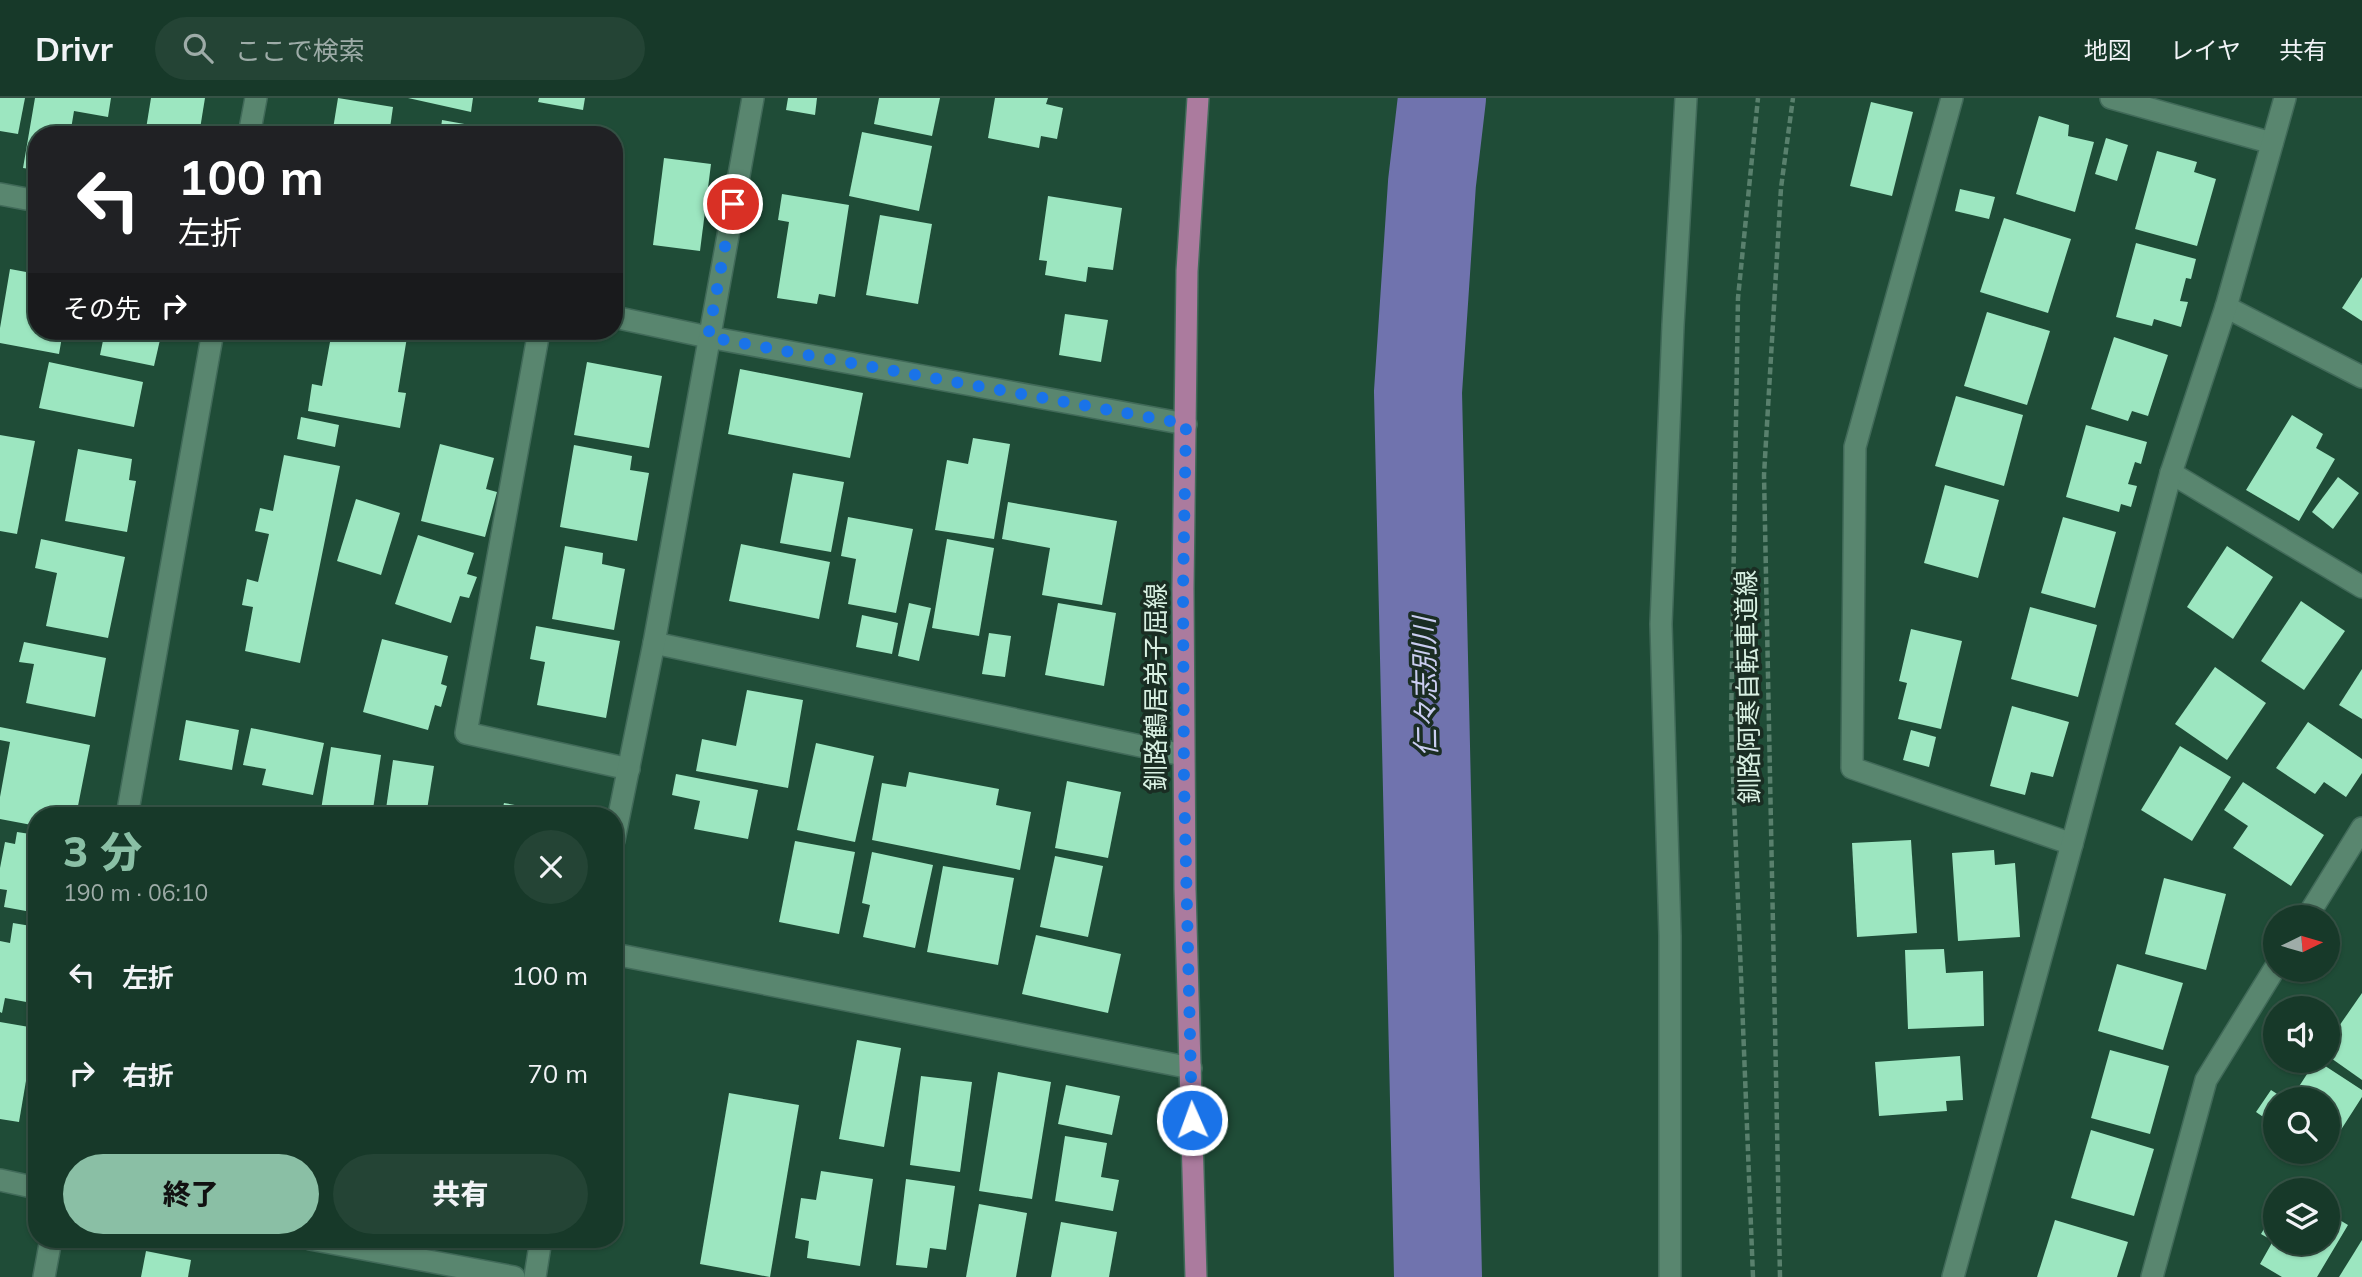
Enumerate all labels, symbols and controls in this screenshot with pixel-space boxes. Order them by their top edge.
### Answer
search box [155,17,645,80]
text: Drivr [35,28,113,69]
icon: search [179,29,217,67]
text: ここで検索 [235,34,365,67]
text: 地図 [2084,35,2132,65]
text: レイヤ [2170,35,2241,65]
text: 共有 [2279,35,2327,65]
text: 100 m [178,146,324,207]
icon: left [63,154,154,245]
pin [703,174,763,234]
icon: arrive [714,185,752,223]
text: 左折 [178,212,242,252]
icon: right [155,287,193,325]
text: その先 [63,292,141,325]
street label: 釧路阿寒自転車道線 [1729,570,1766,804]
street label: 釧路鶴居弟子屈線 [1139,583,1172,791]
water label: 仁々志別川 [1406,614,1443,757]
text: 3 分 [63,825,142,878]
button: close [514,830,588,904]
text: 190 m · 06:10 [63,878,208,907]
north arrow [2263,905,2340,982]
map controls [2263,905,2340,1255]
icon: left [63,956,101,994]
text: 100 m [512,959,588,992]
text: 左折 [122,961,174,994]
button: sound [2263,996,2340,1073]
icon: right [63,1054,101,1092]
text: 70 m [527,1057,588,1090]
text: 右折 [122,1059,174,1092]
position arrow [1155,1083,1229,1157]
button: search [2263,1087,2340,1164]
button: 終了 [63,1154,319,1234]
button: 共有 [333,1154,588,1234]
button: layers [2263,1178,2340,1255]

